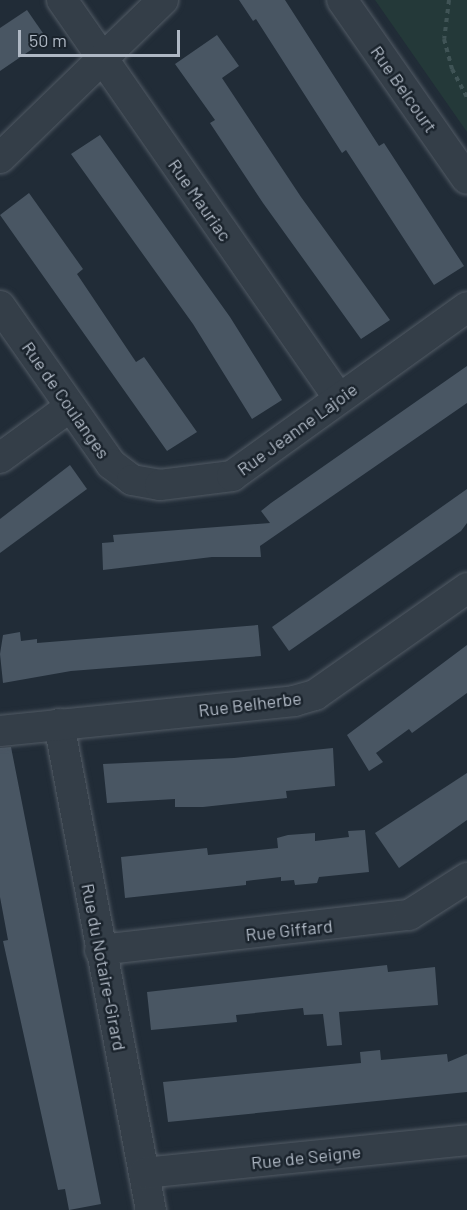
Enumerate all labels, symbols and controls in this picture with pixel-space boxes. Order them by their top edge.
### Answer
scale bar [21,18,183,56]
text: 50 m [29,29,67,51]
street label: Rue Belcourt [366,41,442,137]
street label: Rue Mauriac [164,155,236,245]
street label: Rue de Coulanges [18,337,114,463]
street label: Rue Jeanne Lajoie [233,378,361,480]
street label: Rue Belherbe [197,687,303,721]
street label: Rue du Notaire-Girard [77,882,131,1052]
street label: Rue Giffard [244,915,334,945]
street label: Rue de Seigne [250,1140,362,1174]

